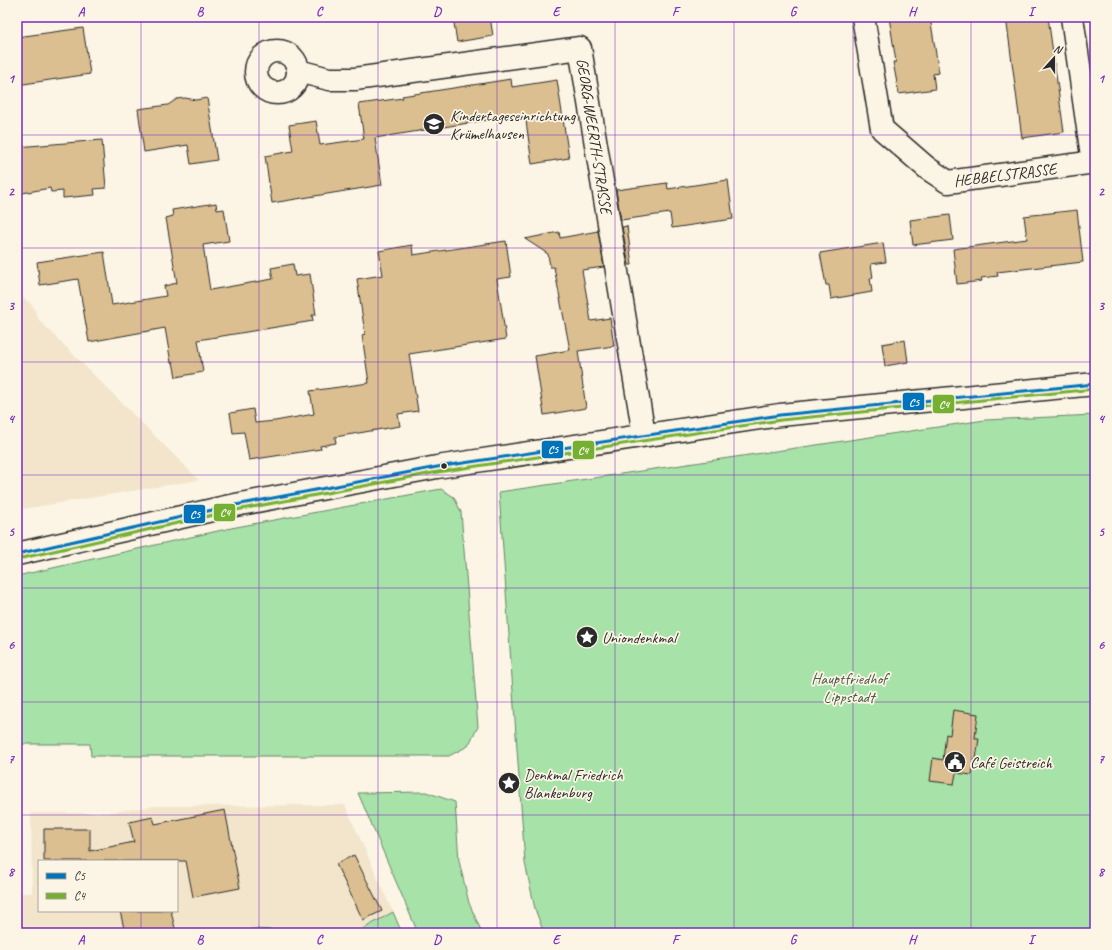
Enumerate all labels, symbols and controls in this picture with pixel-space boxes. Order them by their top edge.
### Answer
text: A [78,4,86,20]
text: B [197,4,205,20]
text: C [316,4,324,20]
text: D [433,4,442,20]
text: E [553,4,562,20]
text: F [672,4,681,20]
text: G [790,4,798,20]
text: H [908,4,918,20]
text: I [1028,4,1037,20]
north arrow [1034,38,1074,78]
text: N [1052,41,1065,57]
street label: GEORG-WEERTH-STRASSE [572,57,617,218]
text: 1 [8,71,16,87]
text: 1 [1098,71,1106,87]
place label: Kindertageseinrichtung Krümelhausen [450,106,577,144]
school or university icon: Kindertageseinrichtung Krümelhausen [421,111,447,137]
street label: HEBBELSTRASSE [953,158,1060,191]
text: 2 [8,184,15,200]
text: 2 [1098,184,1105,200]
text: 3 [8,298,15,314]
text: 3 [1098,298,1105,314]
line badge: C5 [902,392,925,411]
line badge: C4 [932,394,955,414]
text: C5 [909,395,920,409]
text: C4 [939,397,951,411]
text: 4 [8,411,16,427]
text: 4 [1098,411,1106,427]
line badge: C5 [541,440,564,459]
line badge: C4 [572,440,595,460]
text: C5 [548,442,559,456]
text: C4 [578,443,590,457]
unlabelled marker [439,461,449,471]
line badge: C4 [213,503,236,522]
line badge: C5 [183,504,206,524]
text: C4 [220,505,232,519]
text: C5 [190,507,201,521]
text: 5 [8,524,15,540]
text: 5 [1098,524,1105,540]
place icon: Uniondenkmal [574,624,600,650]
place label: Uniondenkmal [602,628,679,648]
text: 6 [8,637,15,653]
text: 6 [1098,637,1105,653]
park label: Hauptfriedhof Lippstadt [811,669,890,707]
public building icon: Café Geistreich [942,749,968,775]
text: 7 [8,751,15,767]
text: 7 [1098,751,1105,767]
place label: Café Geistreich [970,753,1053,773]
place label: Denkmal Friedrich Blankenburg [524,765,623,803]
place icon: Denkmal Friedrich Blankenburg [496,770,522,796]
legend [38,860,178,912]
text: 8 [8,864,16,880]
text: 8 [1098,864,1106,880]
text: C5 [74,868,86,884]
text: C4 [74,888,87,904]
text: A [78,932,86,948]
text: B [197,932,205,948]
text: C [316,932,324,948]
text: D [433,932,442,948]
text: E [553,932,562,948]
text: F [672,932,681,948]
text: G [790,932,798,948]
text: H [908,932,918,948]
text: I [1028,932,1037,948]

